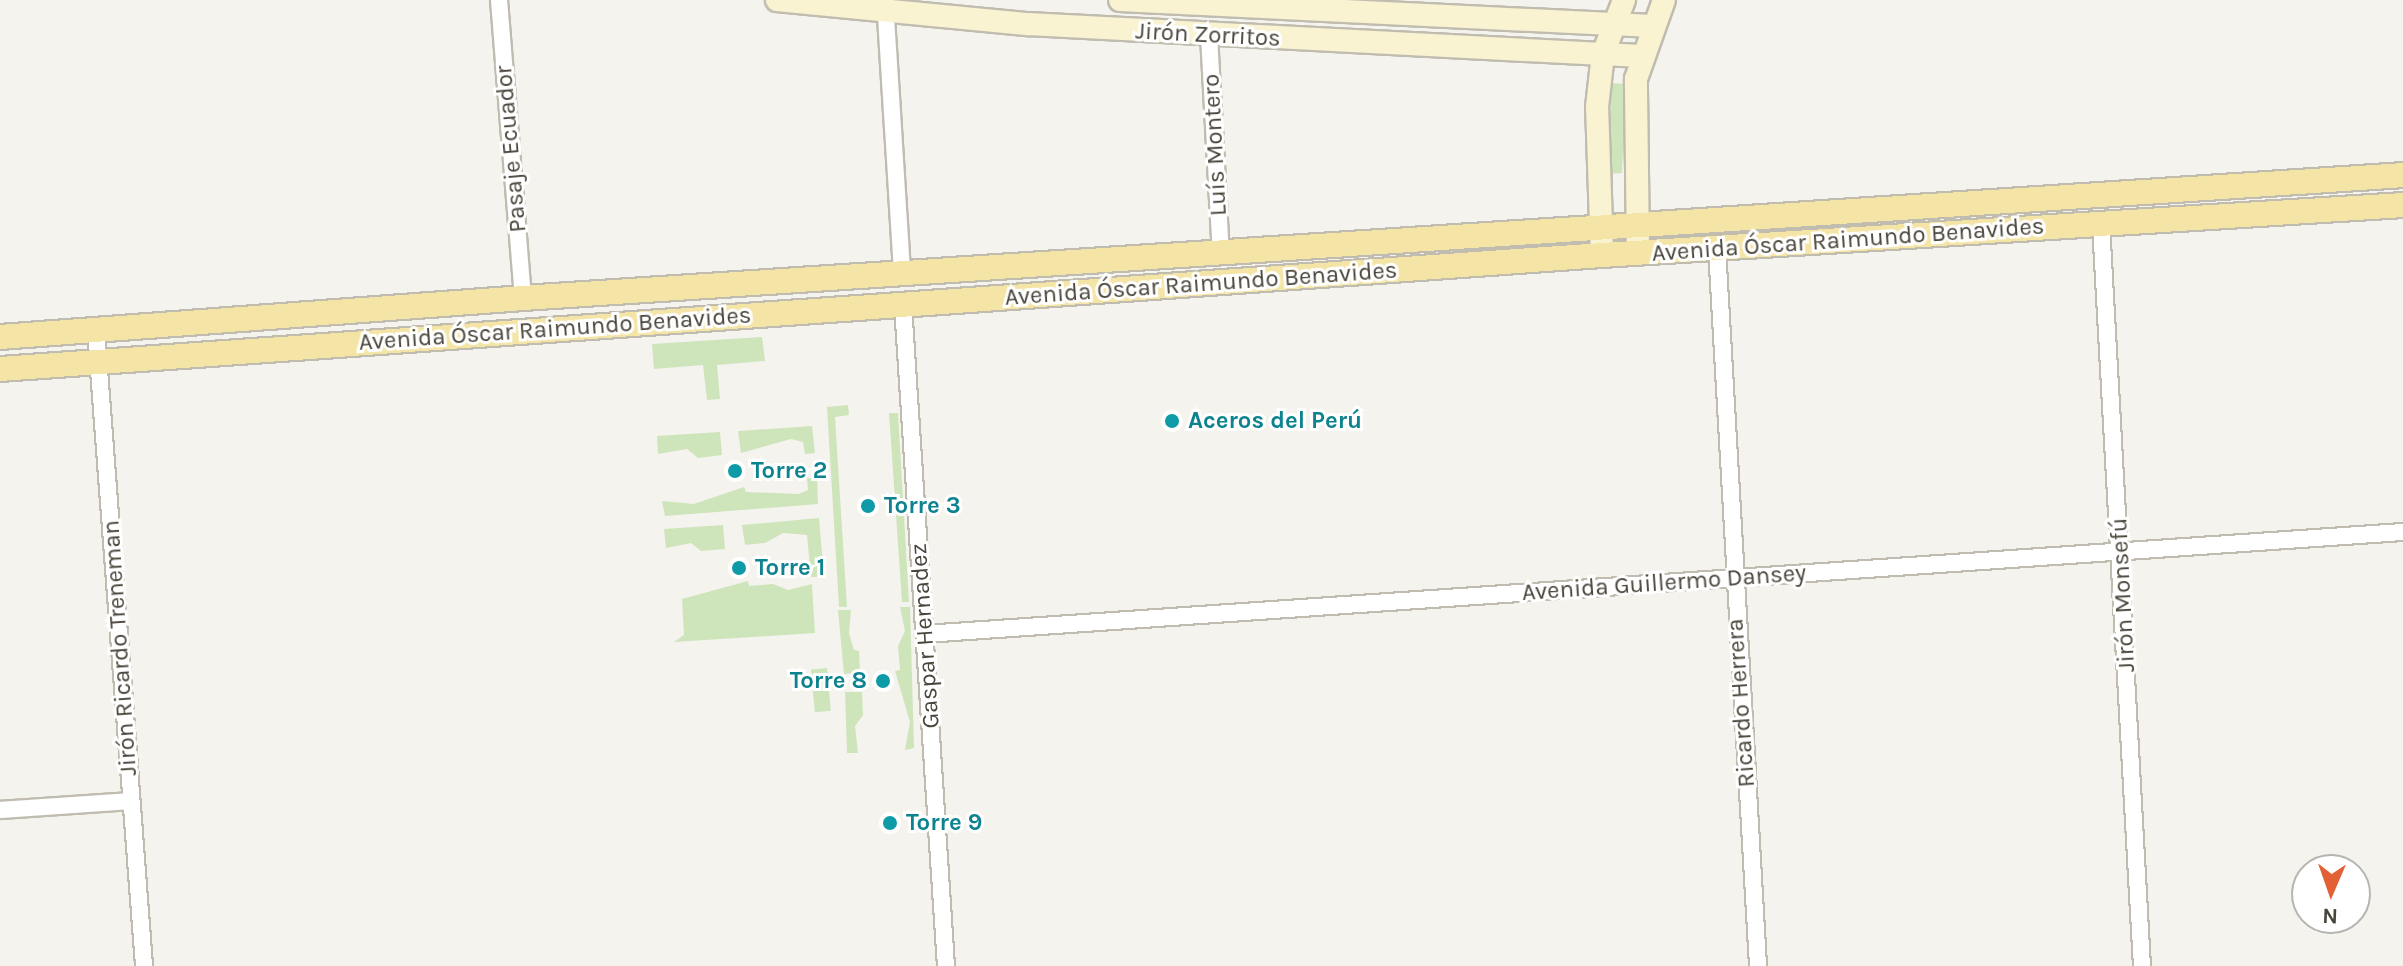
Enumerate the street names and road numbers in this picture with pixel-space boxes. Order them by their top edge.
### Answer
street label: Jirón Zorritos [1135,17,1281,53]
street label: Pasaje Ecuador [489,64,533,234]
street label: Luís Montero [1197,73,1233,217]
street label: Avenida Óscar Raimundo Benavides [1651,212,2045,268]
street label: Avenida Óscar Raimundo Benavides [1004,256,1398,312]
street label: Avenida Óscar Raimundo Benavides [358,301,752,357]
street label: Jirón Monsefú [2105,517,2141,673]
street label: Jirón Ricardo Treneman [97,519,143,777]
street label: Gaspar Hernadez [904,542,946,730]
street label: Avenida Guillermo Dansey [1521,559,1807,607]
street label: Ricardo Herrera [1721,618,1761,788]

